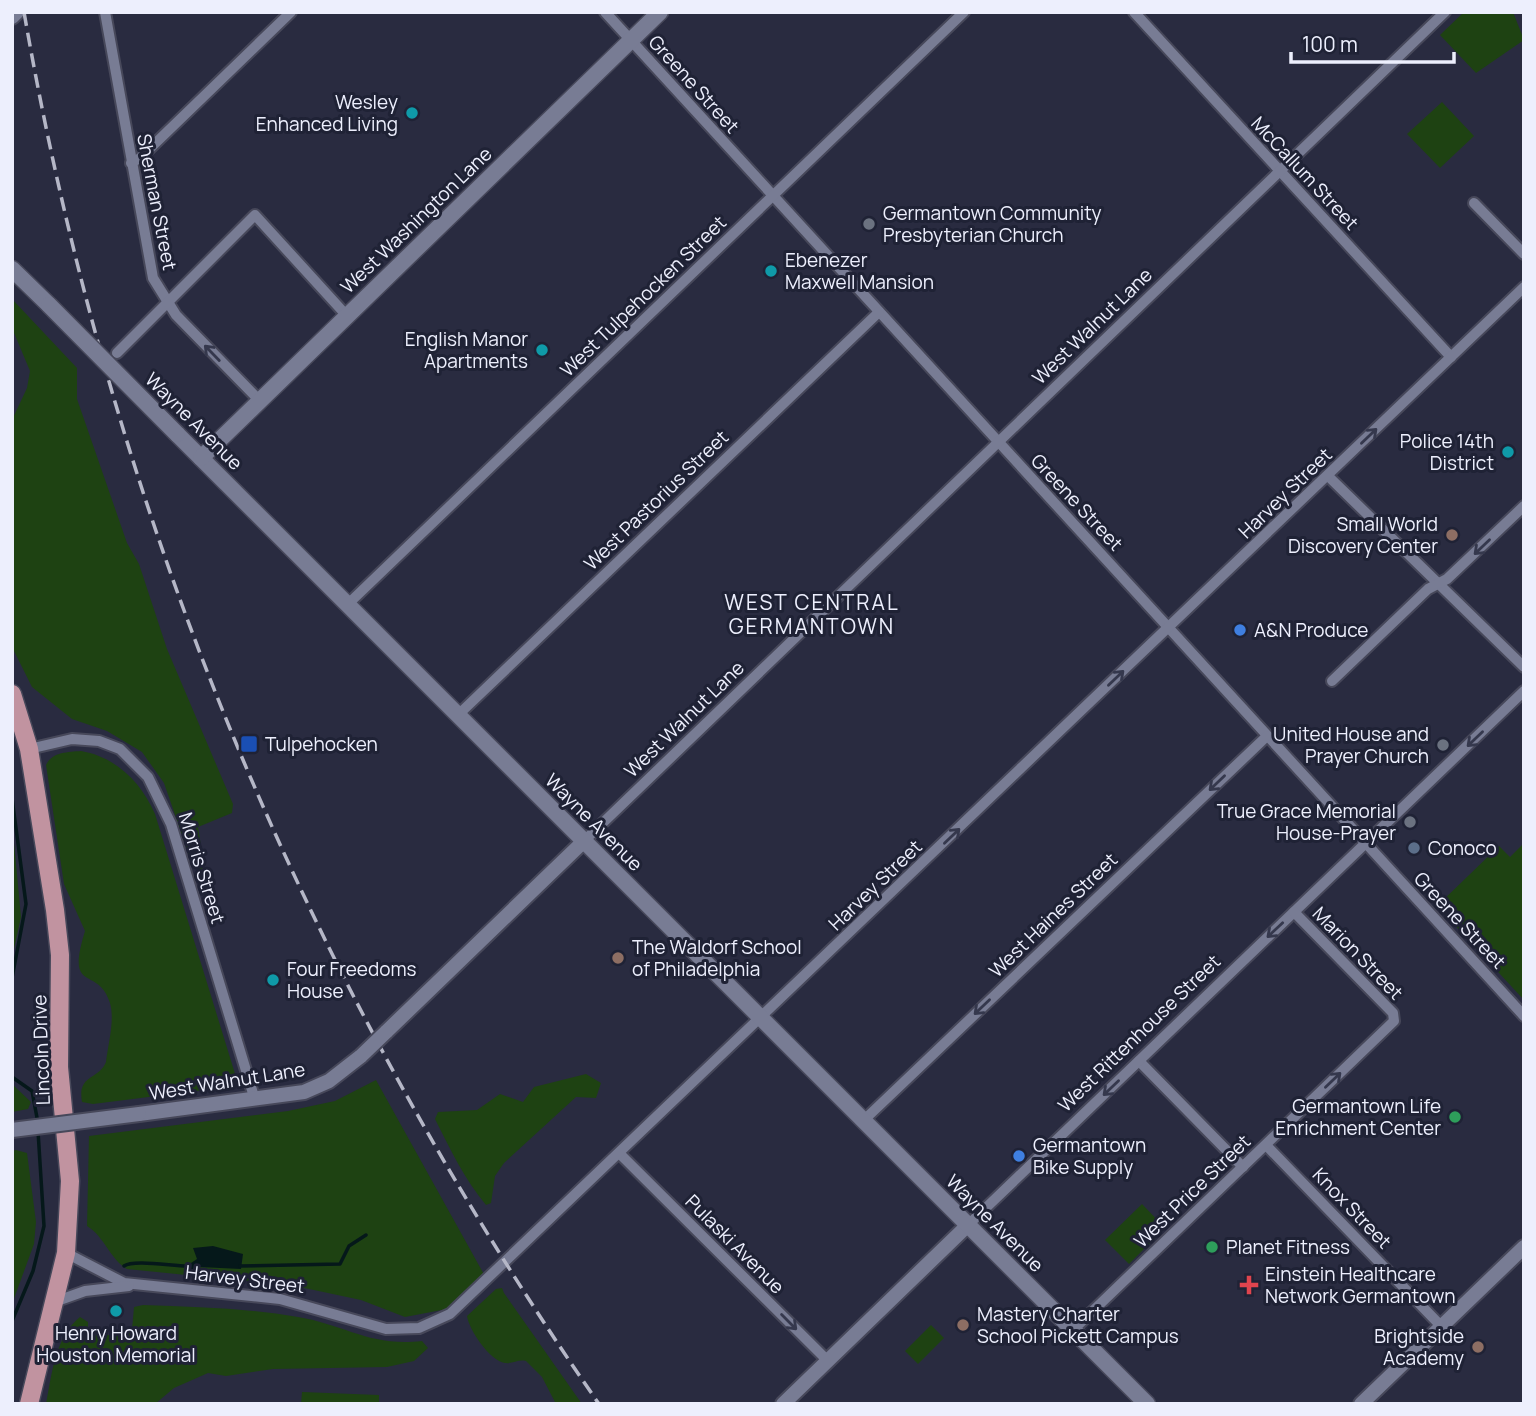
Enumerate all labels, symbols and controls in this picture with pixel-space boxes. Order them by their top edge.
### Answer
scale bar [1291,21,1454,65]
street label: Greene Street [643,29,745,139]
text: 100 m [1302,30,1358,58]
place label: Wesley Enhanced Living [256,89,398,137]
marker: Wesley Enhanced Living [404,105,420,121]
street label: McCallum Street [1246,111,1364,235]
street label: Sherman Street [131,132,183,272]
street label: West Washington Lane [335,141,497,299]
place label: Germantown Community Presbyterian Church [883,200,1101,248]
street label: West Tulpehocken Street [554,210,732,382]
marker: Germantown Community Presbyterian Church [861,216,877,232]
place label: Ebenezer Maxwell Mansion [785,247,934,295]
street label: West Walnut Lane [1026,262,1158,390]
marker: Ebenezer Maxwell Mansion [763,263,779,279]
place label: English Manor Apartments [405,326,528,374]
marker: English Manor Apartments [534,342,550,358]
one-way arrow [204,345,221,362]
street label: Wayne Avenue [140,367,248,475]
street label: West Pastorius Street [578,424,734,576]
one-way arrow [1360,428,1377,445]
place label: Police 14th District [1400,428,1494,476]
street label: Harvey Street [1233,442,1337,544]
marker: Police 14th District [1500,444,1516,460]
street label: Greene Street [1025,448,1129,556]
place label: Small World Discovery Center [1288,511,1438,559]
marker: Small World Discovery Center [1444,527,1460,543]
one-way arrow [1474,538,1491,555]
district label: WEST CENTRAL GERMANTOWN [724,588,900,640]
place label: A&N Produce [1254,617,1368,643]
marker: A&N Produce [1232,622,1248,638]
street label: West Walnut Lane [618,655,750,783]
one-way arrow [1107,670,1124,687]
place label: United House and Prayer Church [1273,721,1429,769]
one-way arrow [1466,730,1483,747]
place label: Tulpehocken [265,731,378,757]
marker: Tulpehocken [239,734,259,754]
marker: United House and Prayer Church [1435,737,1451,753]
street label: Wayne Avenue [540,768,648,876]
one-way arrow [1209,774,1226,791]
place label: True Grace Memorial House-Prayer [1217,798,1396,846]
street label: Morris Street [173,809,231,927]
marker: True Grace Memorial House-Prayer [1402,814,1418,830]
one-way arrow [943,827,960,844]
street label: Harvey Street [823,834,927,936]
place label: Conoco [1428,835,1497,861]
marker: Conoco [1406,840,1422,856]
street label: West Haines Street [983,847,1123,983]
street label: Greene Street [1408,866,1512,974]
street label: Marion Street [1307,901,1409,1005]
one-way arrow [1266,922,1284,938]
place label: The Waldorf School of Philadelphia [632,934,802,982]
street label: West Rittenhouse Street [1052,949,1226,1117]
marker: The Waldorf School of Philadelphia [610,950,626,966]
place label: Four Freedoms House [287,956,417,1004]
marker: Four Freedoms House [265,972,281,988]
street label: Lincoln Drive [26,994,56,1106]
one-way arrow [973,999,990,1016]
street label: West Walnut Lane [147,1056,307,1106]
one-way arrow [1324,1072,1341,1089]
one-way arrow [1103,1079,1120,1096]
place label: Germantown Life Enrichment Center [1275,1093,1441,1141]
marker: Germantown Life Enrichment Center [1447,1109,1463,1125]
street label: West Price Street [1128,1129,1256,1253]
place label: Germantown Bike Supply [1033,1132,1146,1180]
marker: Germantown Bike Supply [1011,1148,1027,1164]
street label: Knox Street [1307,1162,1397,1254]
street label: Wayne Avenue [941,1169,1049,1277]
street label: Pulaski Avenue [680,1189,790,1299]
place label: Planet Fitness [1226,1234,1350,1260]
marker: Planet Fitness [1204,1239,1220,1255]
street label: Harvey Street [184,1259,306,1299]
place label: Einstein Healthcare Network Germantown [1265,1261,1456,1309]
marker: Einstein Healthcare Network Germantown [1239,1275,1259,1295]
place label: Mastery Charter School Pickett Campus [977,1301,1179,1349]
marker: Henry Howard Houston Memorial [108,1303,124,1319]
one-way arrow [780,1313,797,1330]
marker: Mastery Charter School Pickett Campus [955,1317,971,1333]
place label: Henry Howard Houston Memorial [36,1320,196,1368]
place label: Brightside Academy [1374,1323,1464,1371]
marker: Brightside Academy [1470,1339,1486,1355]

